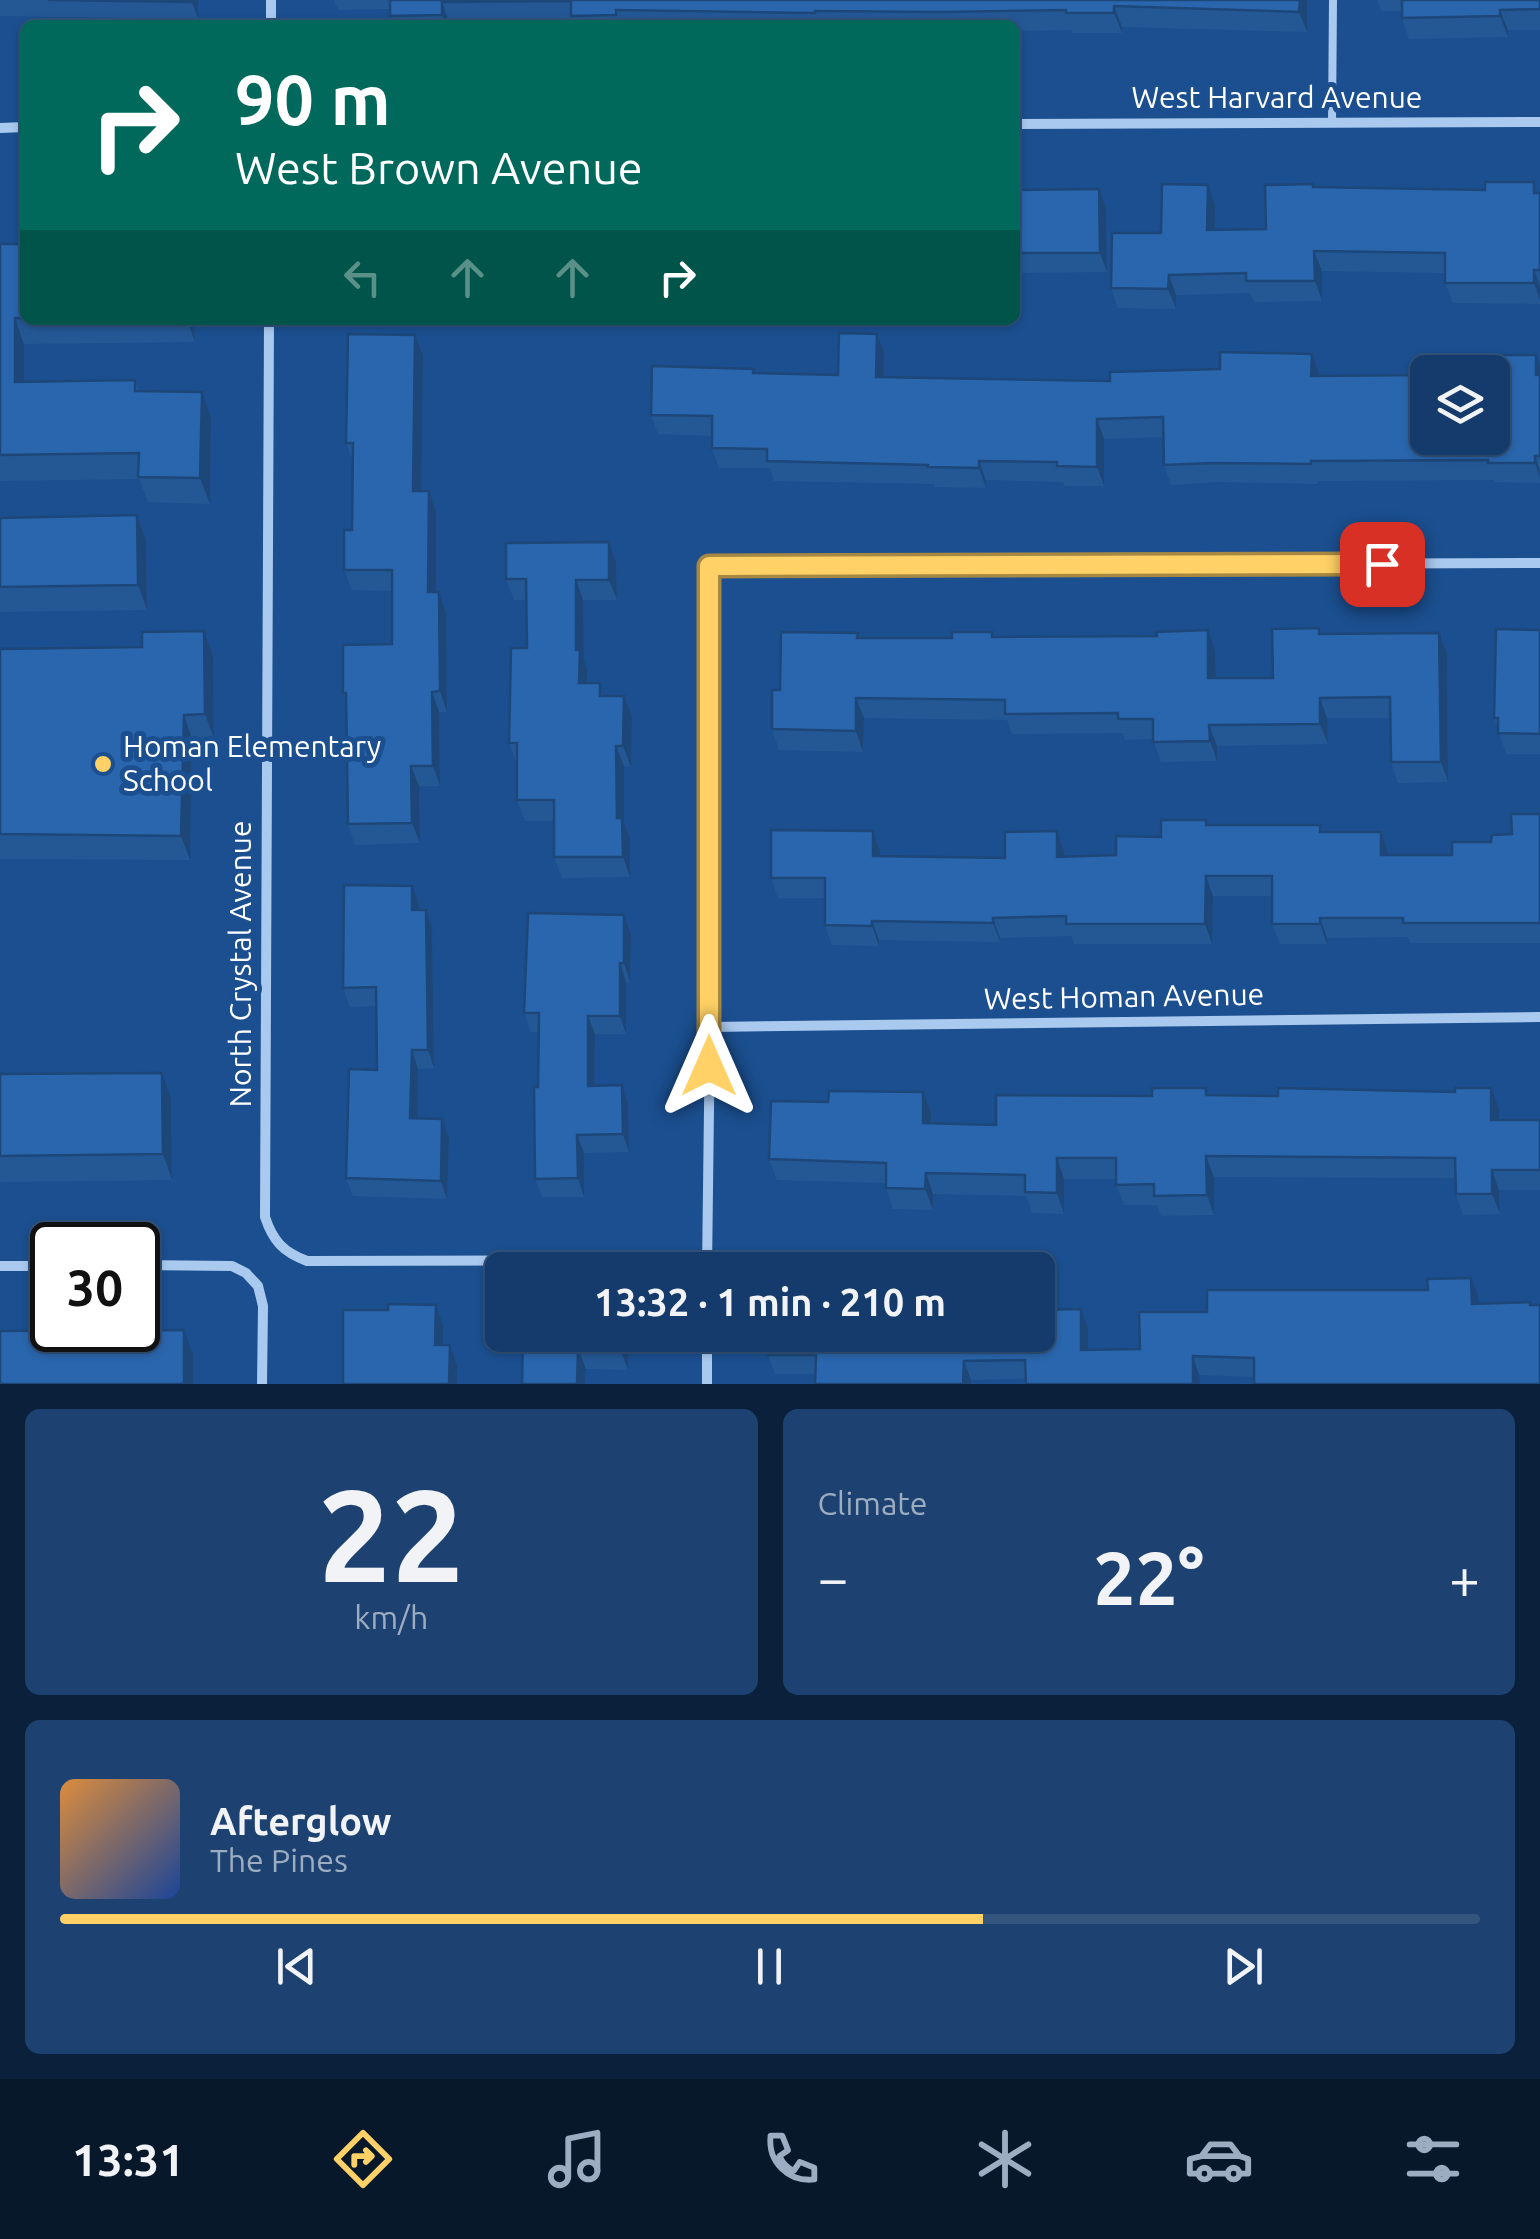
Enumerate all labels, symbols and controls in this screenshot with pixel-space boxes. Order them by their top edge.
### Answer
icon: right [70,60,200,190]
text: 90 m [235,60,391,138]
street label: West Harvard Avenue [1132,80,1422,114]
text: West Brown Avenue [235,142,643,193]
icon: left [335,250,390,305]
icon: ahead [440,250,495,305]
icon: ahead [545,250,600,305]
icon: right [650,250,705,305]
map controls [1410,355,1510,455]
button: layers [1410,355,1510,455]
pin [1340,522,1425,607]
icon: arrive [1355,537,1410,592]
place label: Homan Elementary School [123,729,381,797]
marker: Homan Elementary School [92,753,114,775]
street label: North Crystal Avenue [223,821,257,1107]
street label: West Homan Avenue [984,977,1264,1015]
position arrow [657,1014,761,1118]
speed limit sign: 30 [30,1222,160,1352]
text: 13:32 · 1 min · 210 m [594,1281,946,1323]
text: 22 [318,1461,465,1607]
text: Climate [818,1485,928,1521]
text: 22° [1093,1535,1204,1619]
text: − [818,1547,849,1608]
text: + [1449,1547,1480,1608]
text: km/h [354,1599,428,1635]
text: Afterglow [210,1800,392,1842]
text: The Pines [210,1842,348,1878]
icon: previous [269,1939,324,1994]
icon: pause [742,1939,797,1994]
icon: next [1216,1939,1271,1994]
icon: directions [328,2124,398,2194]
icon: music [542,2124,612,2194]
icon: phone [756,2124,826,2194]
icon: climate [970,2124,1040,2194]
icon: car [1184,2124,1254,2194]
icon: filters [1398,2124,1468,2194]
text: 13:31 [72,2134,185,2185]

